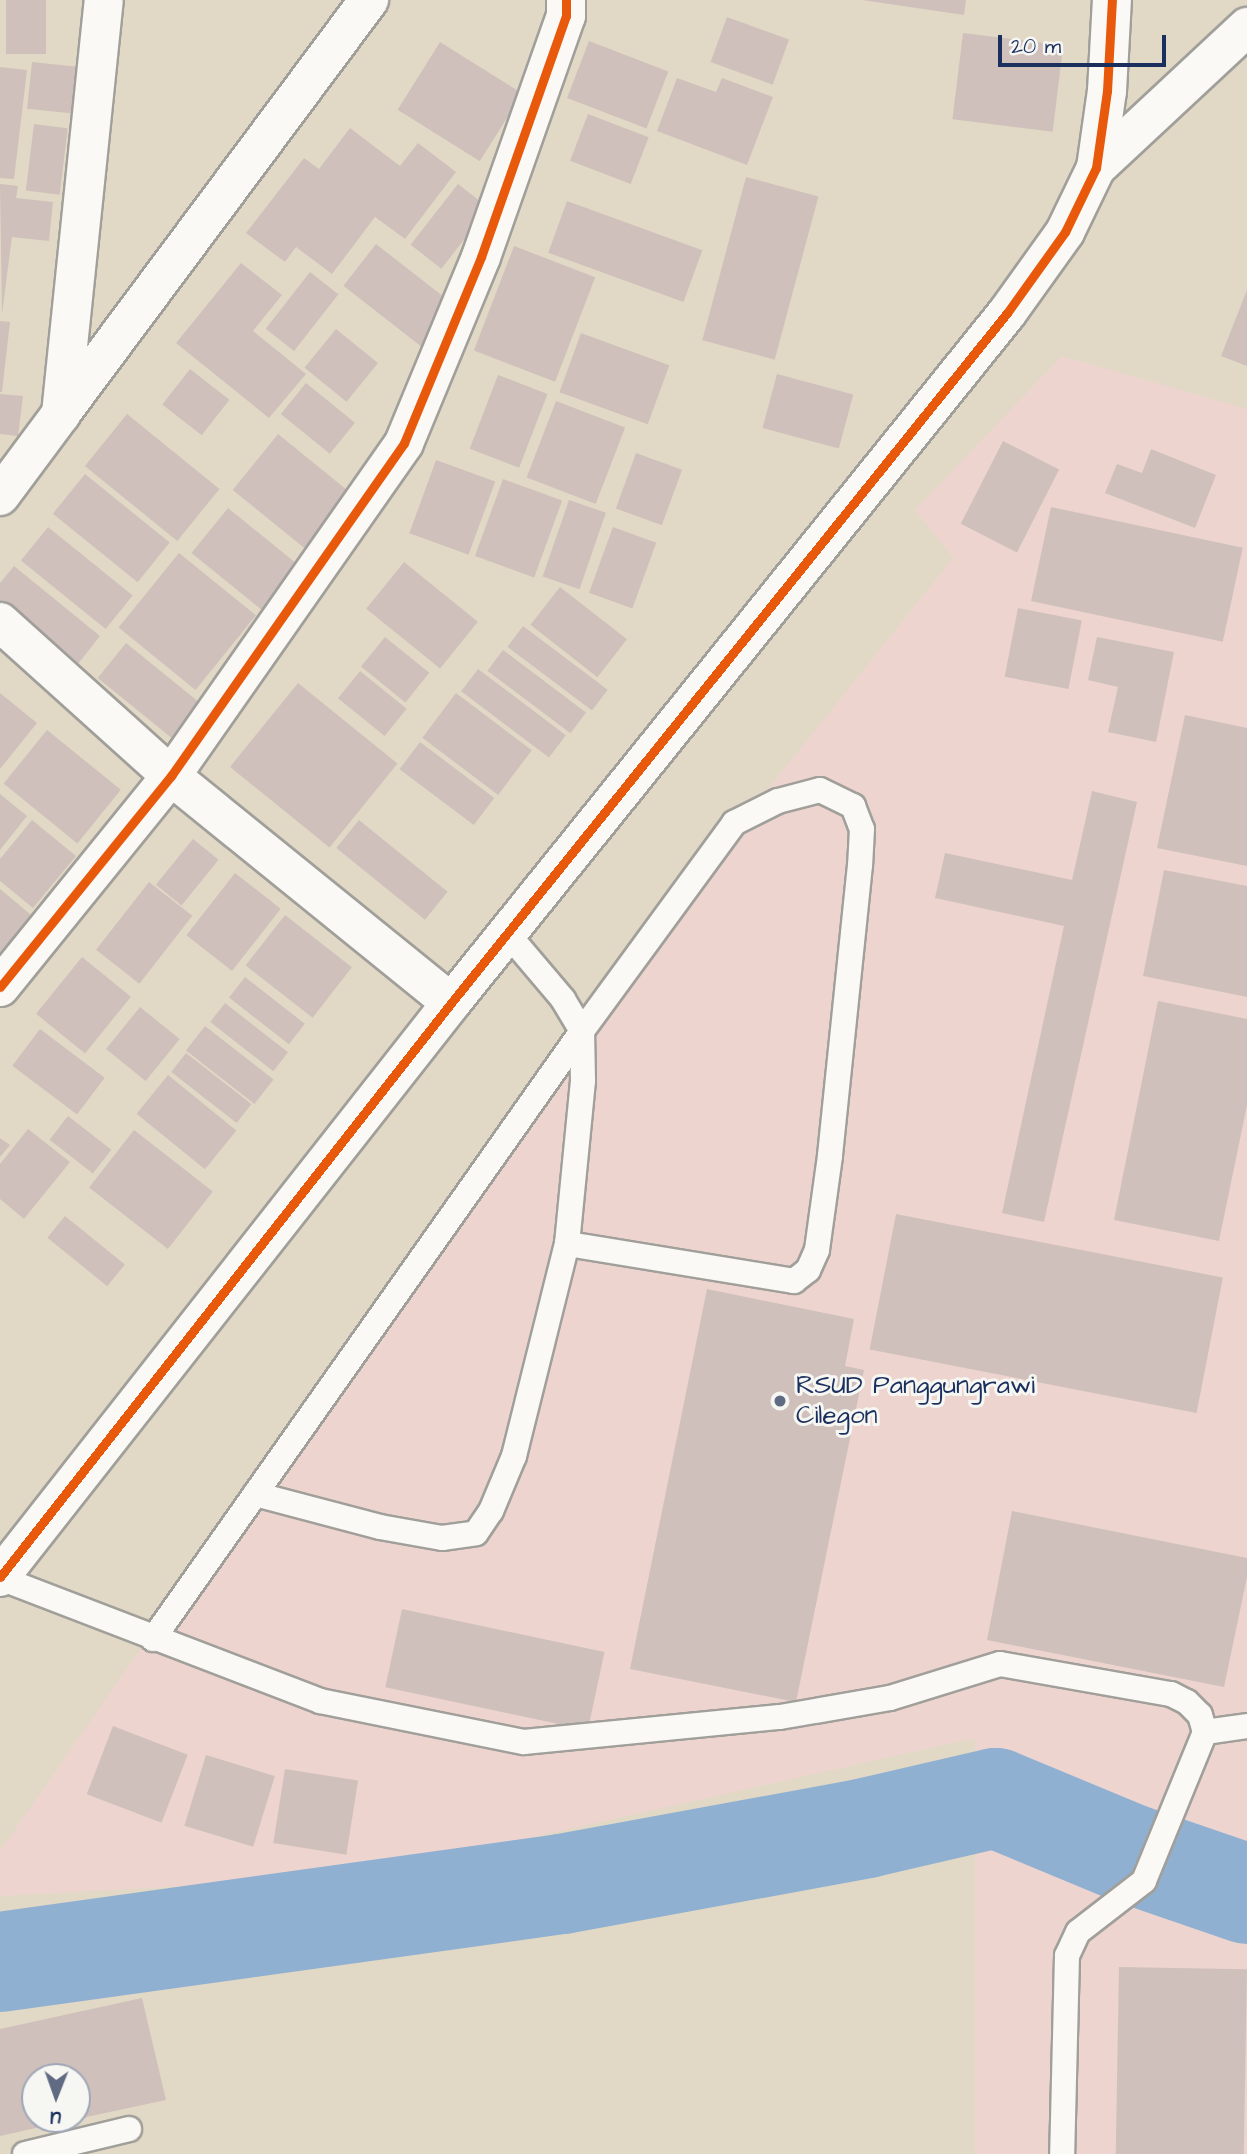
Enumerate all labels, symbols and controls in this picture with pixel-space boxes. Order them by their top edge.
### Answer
scale bar [1002,21,1170,65]
text: 20 m [1011,32,1061,61]
place label: RSUD Panggungrawi Cilegon [796,1370,1035,1432]
marker: RSUD Panggungrawi Cilegon [770,1391,790,1411]
north arrow [21,2063,91,2133]
text: U [50,2104,61,2131]

